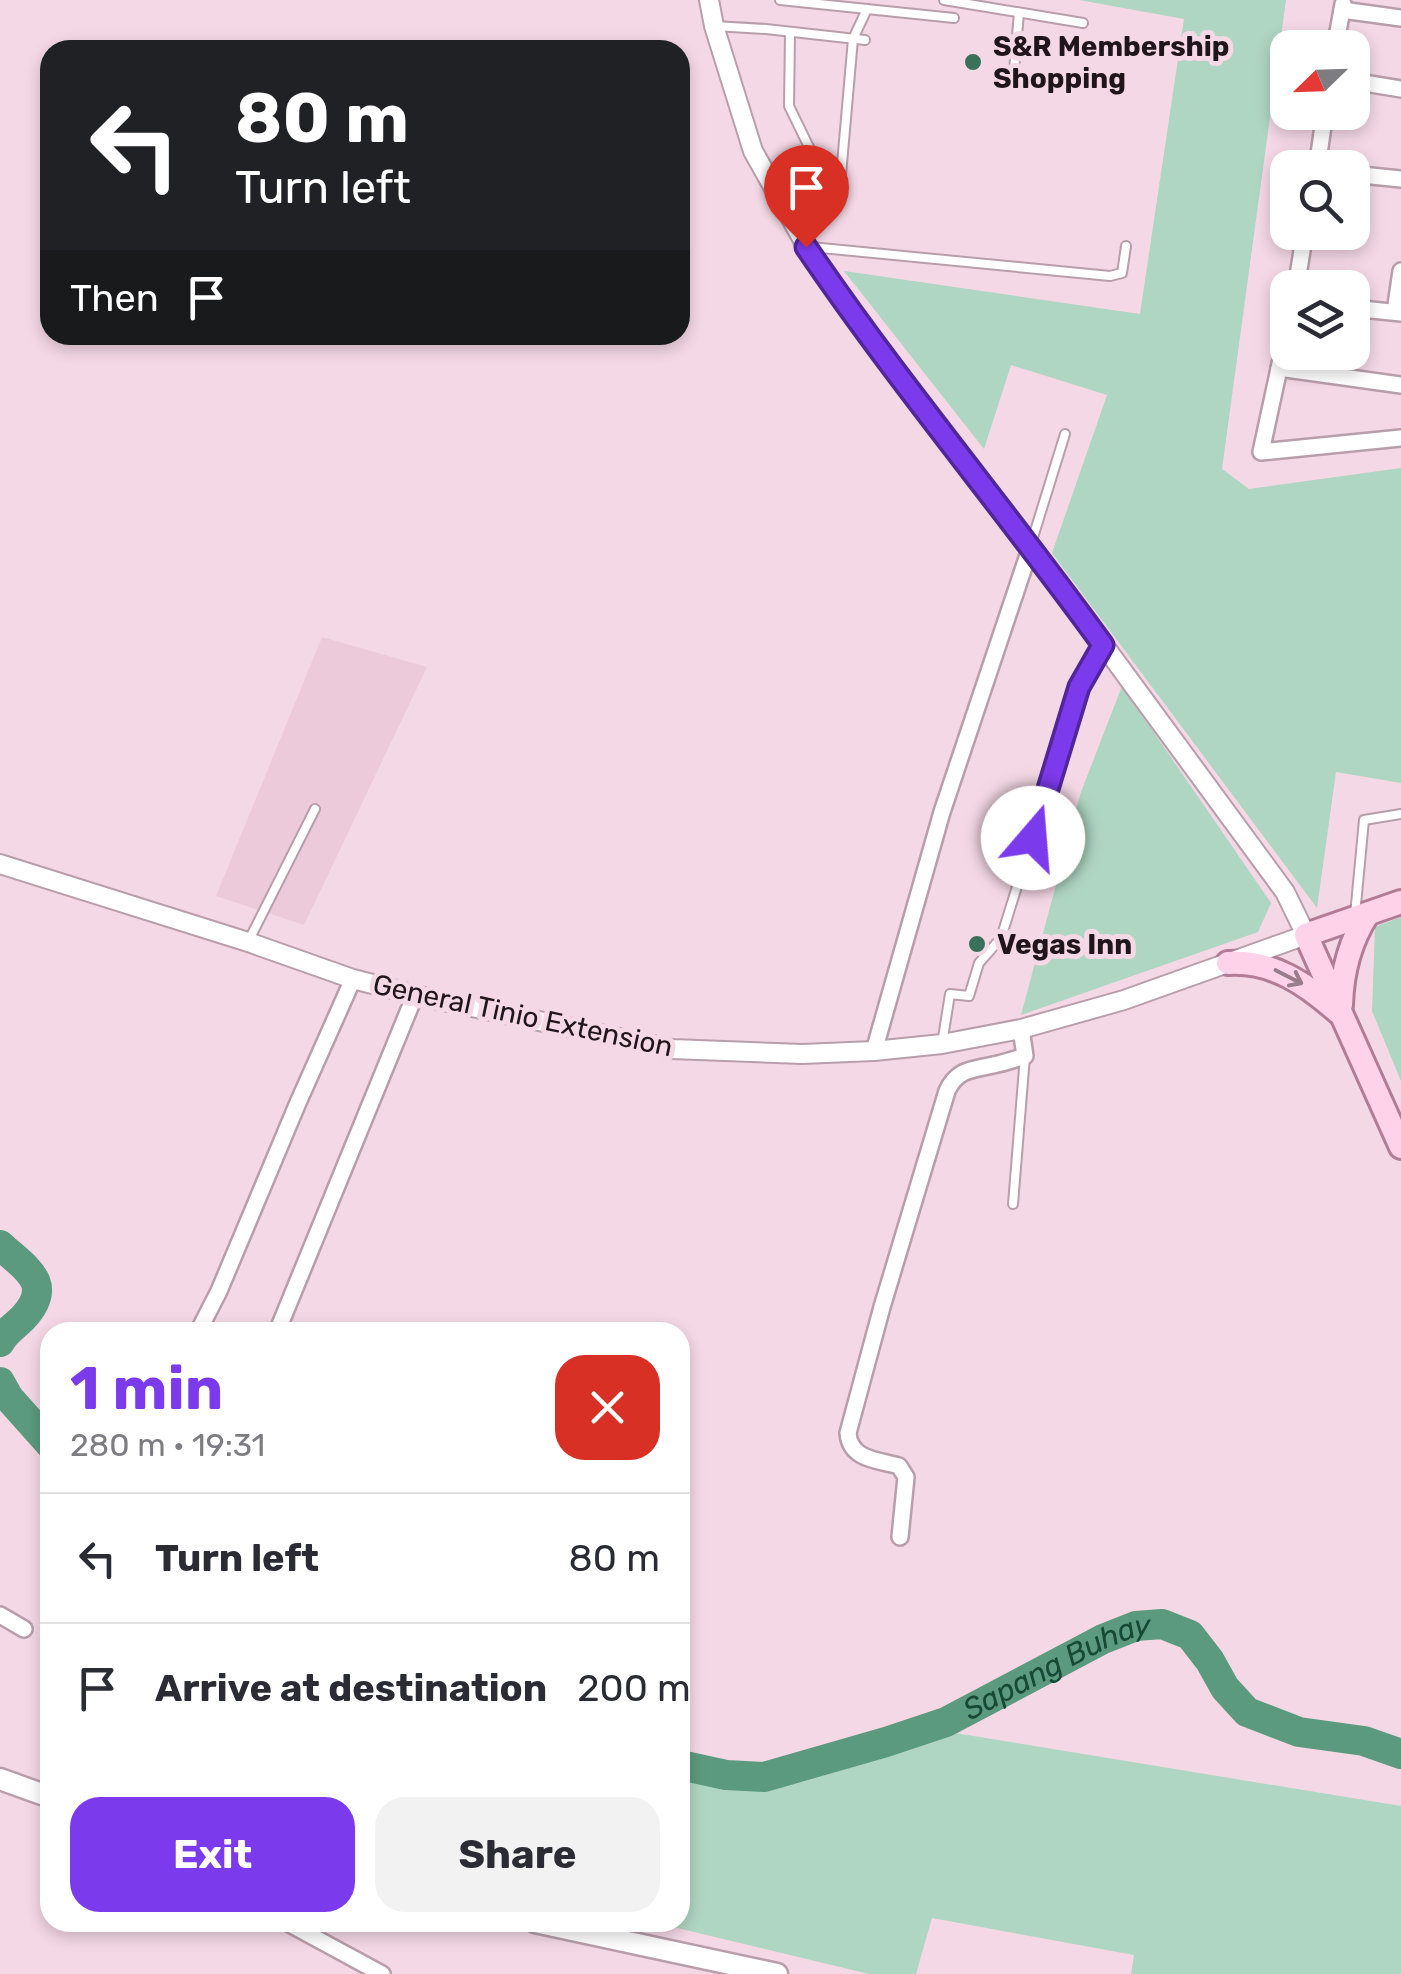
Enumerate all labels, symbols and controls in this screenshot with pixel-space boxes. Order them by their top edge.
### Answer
place label: S&R Membership Shopping [993,30,1230,95]
north arrow [1270,30,1370,130]
map controls [1270,30,1370,370]
marker: S&R Membership Shopping [962,51,984,73]
text: 80 m [235,77,409,160]
icon: left [70,80,200,210]
pin [764,145,849,248]
button: search [1270,150,1370,250]
icon: arrive [779,160,834,215]
text: Turn left [235,161,411,214]
icon: arrive [179,270,234,325]
button: layers [1270,270,1370,370]
text: Then [70,275,159,321]
position arrow [981,786,1085,890]
place label: Vegas Inn [997,928,1132,961]
marker: Vegas Inn [966,933,988,955]
street label: General Tinio Extension [370,968,676,1063]
one-way arrow [1273,968,1303,987]
text: 1 min [70,1353,223,1424]
button: close [555,1355,660,1460]
text: 280 m · 19:31 [70,1426,265,1464]
icon: left [70,1531,125,1586]
text: Turn left [155,1535,319,1581]
text: 80 m [569,1535,660,1581]
water label: Sapang Buhay [957,1607,1153,1728]
icon: arrive [70,1661,125,1716]
text: Arrive at destination [155,1665,547,1711]
text: 200 m [577,1665,691,1711]
button: Exit [70,1797,355,1912]
button: Share [375,1797,660,1912]

